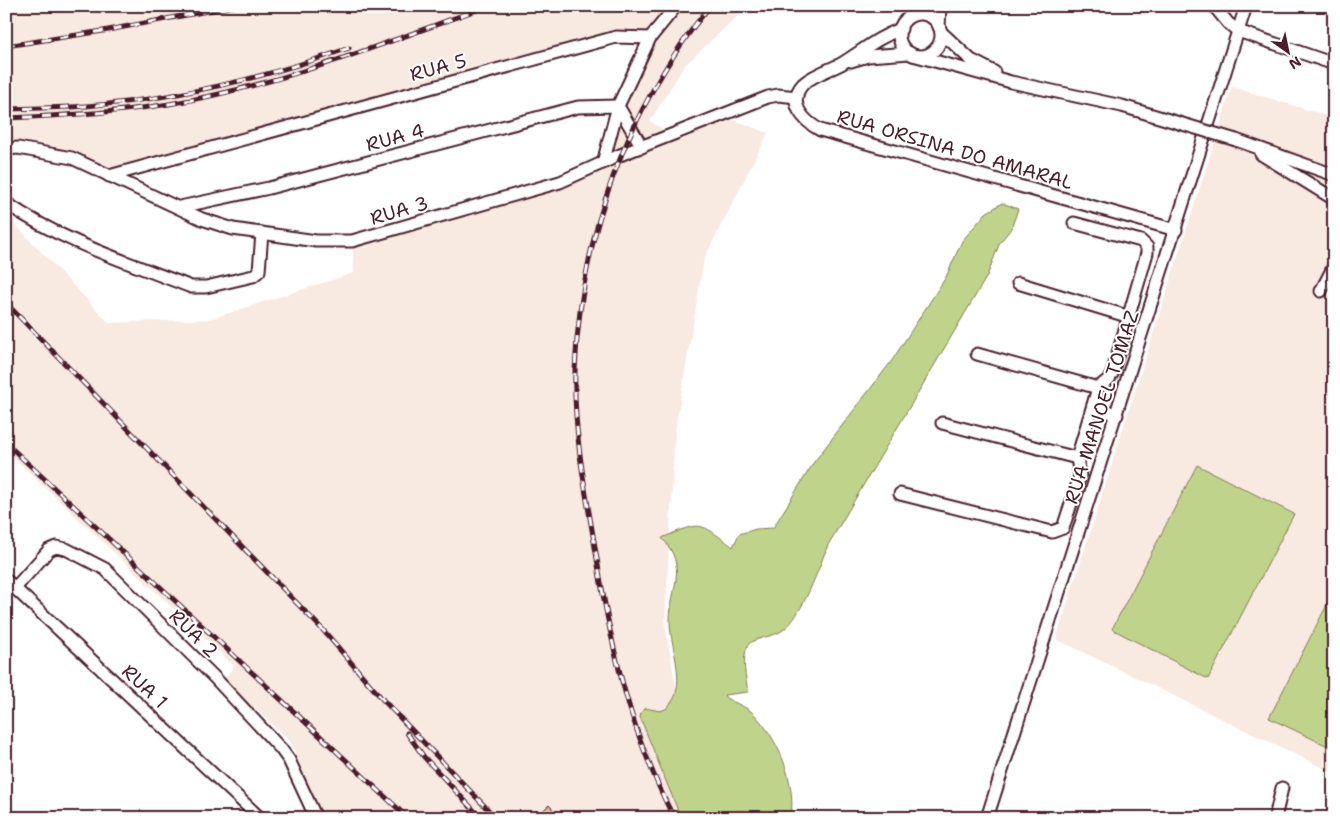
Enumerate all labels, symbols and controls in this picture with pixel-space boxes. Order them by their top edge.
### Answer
north arrow [1262,28,1312,78]
street label: RUA 5 [407,48,469,87]
text: N [1286,52,1305,73]
street label: RUA ORSINA DO AMARAL [834,104,1076,195]
street label: RUA 4 [363,118,427,157]
street label: RUA 3 [367,190,431,231]
street label: RUA MANOEL TOMAZ [1058,307,1145,507]
street label: RUA 2 [164,604,223,663]
street label: RUA 1 [116,659,173,714]

